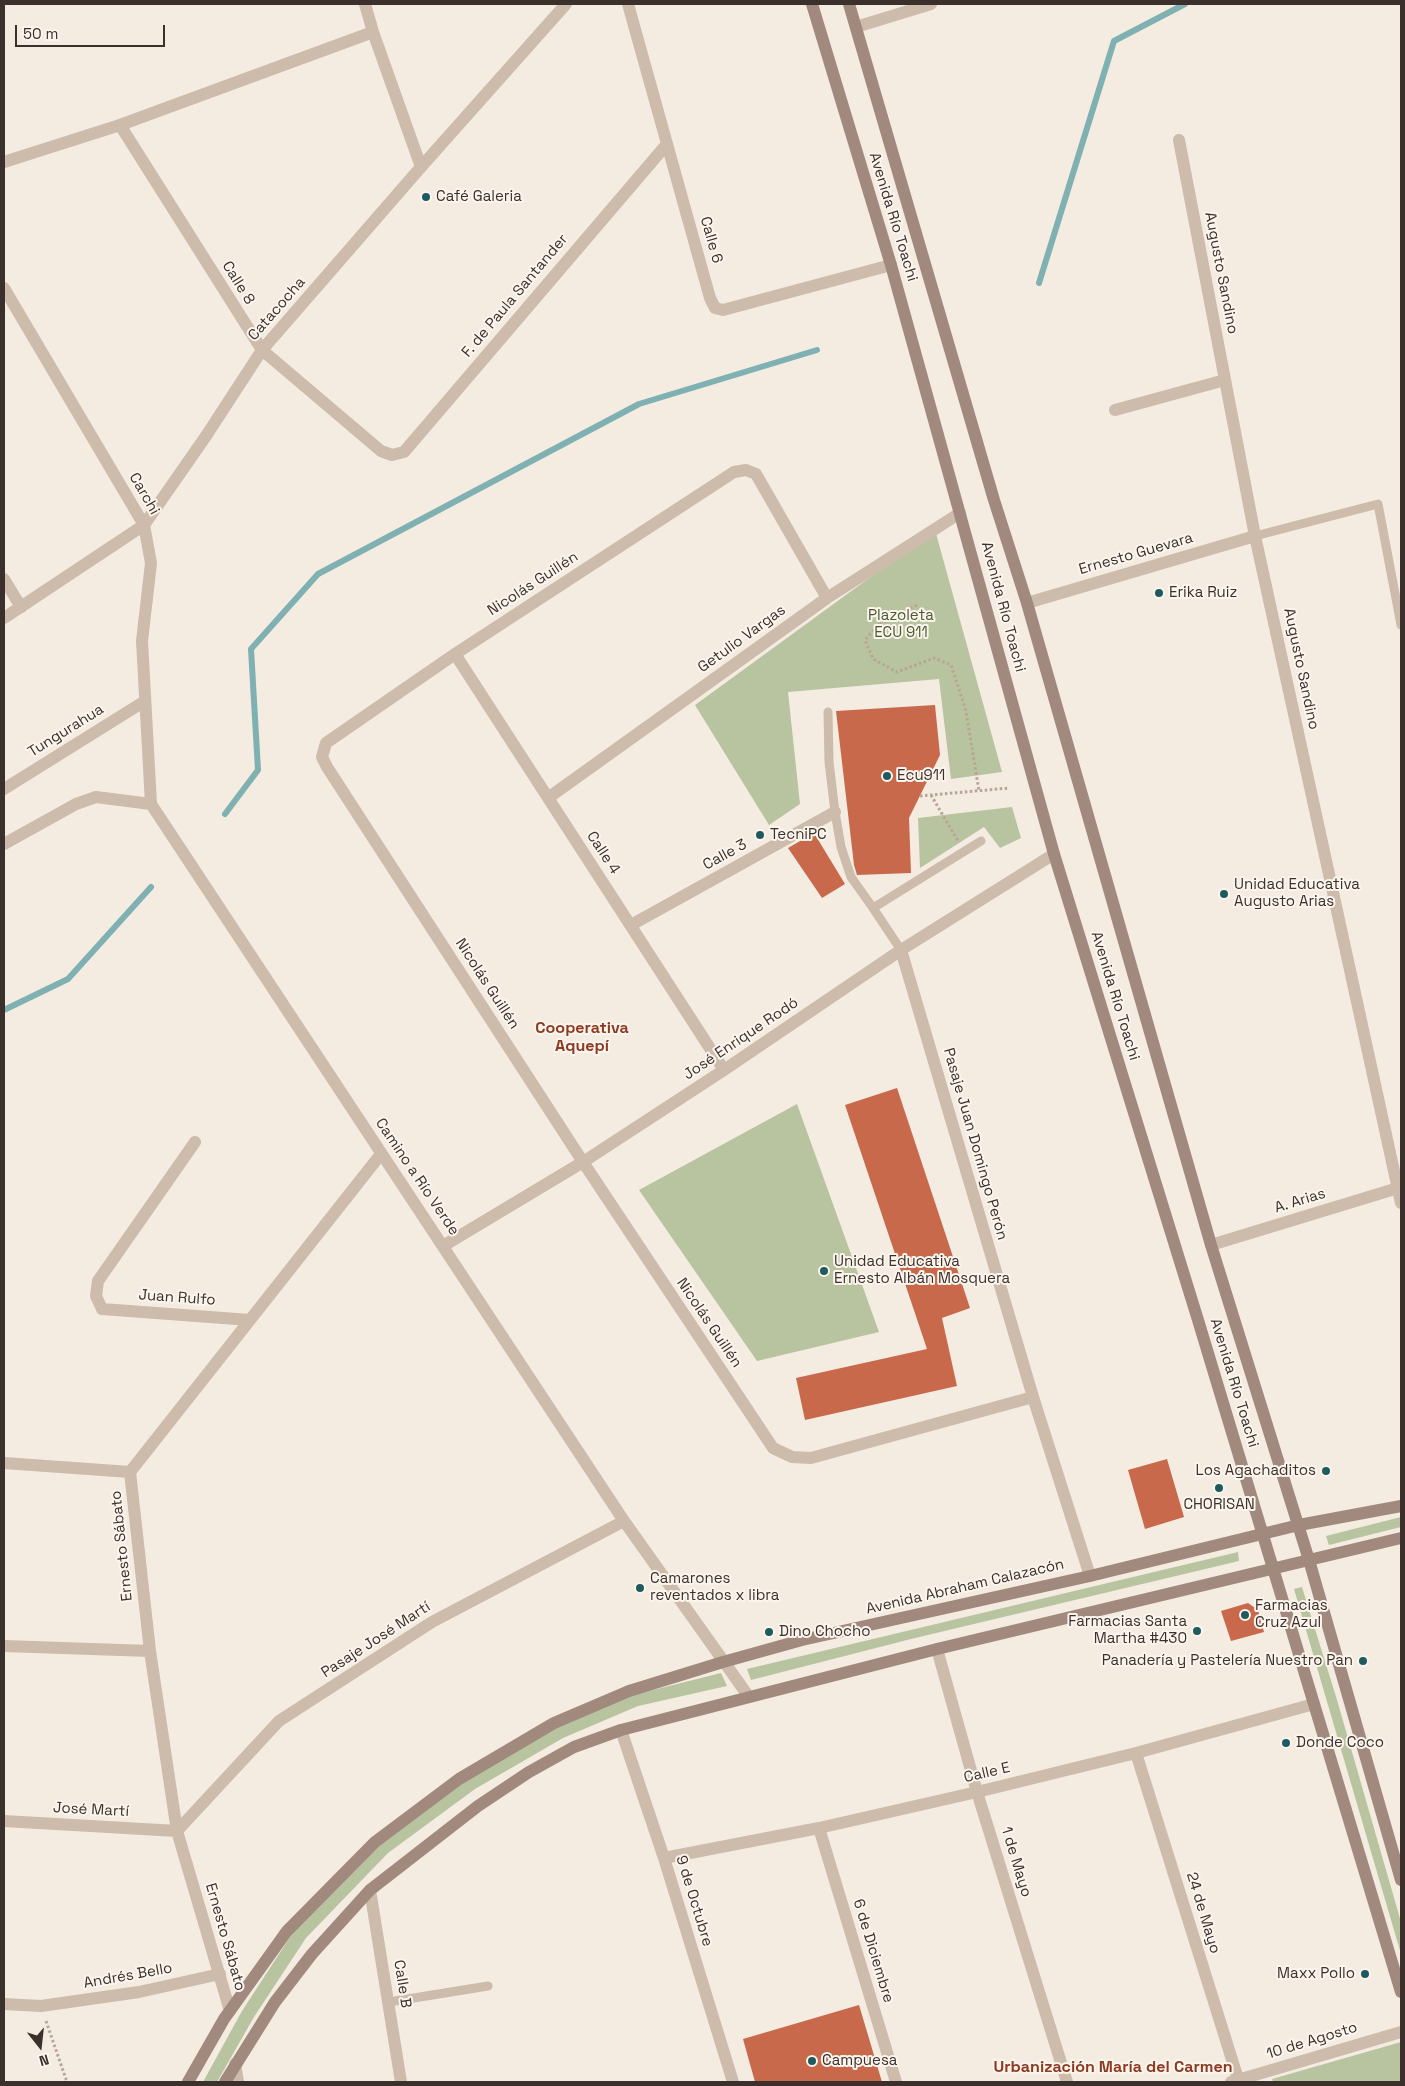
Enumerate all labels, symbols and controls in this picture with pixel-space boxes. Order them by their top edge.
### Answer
scale bar [18,15,168,47]
text: 50 m [23,24,58,43]
street label: Avenida Río Toachi [865,150,921,284]
place label: Café Galeria [436,188,522,206]
marker: Café Galeria [420,191,432,203]
street label: Augusto Sandino [1200,211,1242,335]
street label: Calle 6 [696,215,726,265]
street label: F. de Paula Santander [458,231,572,361]
street label: Calle 8 [218,258,258,308]
street label: Catacocha [245,274,309,344]
street label: Carchi [125,470,163,518]
street label: Ernesto Guevara [1077,529,1195,579]
street label: Avenida Río Toachi [977,540,1029,674]
street label: Nicolás Guillén [484,548,582,620]
place label: Erika Ruiz [1169,584,1237,602]
marker: Erika Ruiz [1153,587,1165,599]
street label: Getulio Vargas [695,601,789,677]
park label: Plazoleta ECU 911 [868,607,934,642]
street label: Augusto Sandino [1279,607,1323,731]
street label: Tungurahua [25,701,107,761]
place label: Ecu911 [897,767,945,785]
marker: Ecu911 [881,770,893,782]
place label: TecniPC [770,826,827,844]
street label: Calle 4 [582,828,624,878]
marker: TecniPC [754,829,766,841]
street label: Calle 3 [700,836,750,874]
place label: Unidad Educativa Augusto Arias [1234,876,1360,911]
marker: Unidad Educativa Augusto Arias [1218,888,1230,900]
street label: Avenida Río Toachi [1087,929,1143,1063]
street label: Nicolás Guillén [451,935,523,1033]
street label: José Enrique Rodó [680,994,802,1084]
district label: Cooperativa Aquepí [535,1019,629,1057]
street label: Pasaje Juan Domingo Perón [939,1046,1011,1242]
street label: Camino a Río Verde [371,1115,463,1239]
street label: A. Arias [1272,1185,1328,1217]
place label: Unidad Educativa Ernesto Albán Mosquera [834,1253,1010,1288]
marker: Unidad Educativa Ernesto Albán Mosquera [818,1265,830,1277]
street label: Nicolás Guillén [672,1275,746,1371]
street label: Juan Rulfo [138,1286,216,1310]
street label: Avenida Río Toachi [1206,1316,1262,1450]
place label: Los Agachaditos [1196,1462,1316,1480]
marker: Los Agachaditos [1320,1465,1332,1477]
marker: CHORISAN [1213,1482,1225,1494]
street label: Ernesto Sábato [107,1490,137,1602]
place label: CHORISAN [1183,1496,1255,1514]
street label: Avenida Abraham Calazacón [864,1555,1066,1619]
place label: Camarones reventados x libra [650,1570,779,1605]
marker: Camarones reventados x libra [634,1582,646,1594]
place label: Farmacias Cruz Azul [1255,1597,1328,1632]
street label: Pasaje José Martí [318,1598,434,1682]
marker: Farmacias Cruz Azul [1239,1609,1251,1621]
place label: Farmacias Santa Martha #430 [1068,1613,1187,1648]
place label: Dino Chocho [779,1623,870,1641]
marker: Farmacias Santa Martha #430 [1191,1625,1203,1637]
marker: Dino Chocho [763,1626,775,1638]
place label: Panadería y Pastelería Nuestro Pan [1102,1652,1353,1670]
marker: Panadería y Pastelería Nuestro Pan [1357,1655,1369,1667]
place label: Donde Coco [1296,1734,1384,1752]
marker: Donde Coco [1280,1737,1292,1749]
street label: Calle E [962,1759,1012,1787]
street label: José Martí [52,1799,130,1821]
street label: 1 de Mayo [997,1825,1035,1899]
street label: 9 de Octubre [672,1853,716,1949]
street label: 24 de Mayo [1182,1870,1224,1956]
street label: Ernesto Sábato [201,1881,249,1993]
street label: 6 de Diciembre [849,1897,897,2005]
street label: Andrés Bello [82,1959,174,1993]
street label: Calle B [389,1959,415,2009]
place label: Maxx Pollo [1277,1965,1355,1983]
marker: Maxx Pollo [1359,1968,1371,1980]
street label: 10 de Agosto [1264,2019,1360,2063]
north arrow [15,2021,65,2071]
text: N [37,2050,51,2070]
place label: Campuesa [822,2052,897,2070]
marker: Campuesa [806,2055,818,2067]
district label: Urbanización María del Carmen [993,2058,1233,2078]

